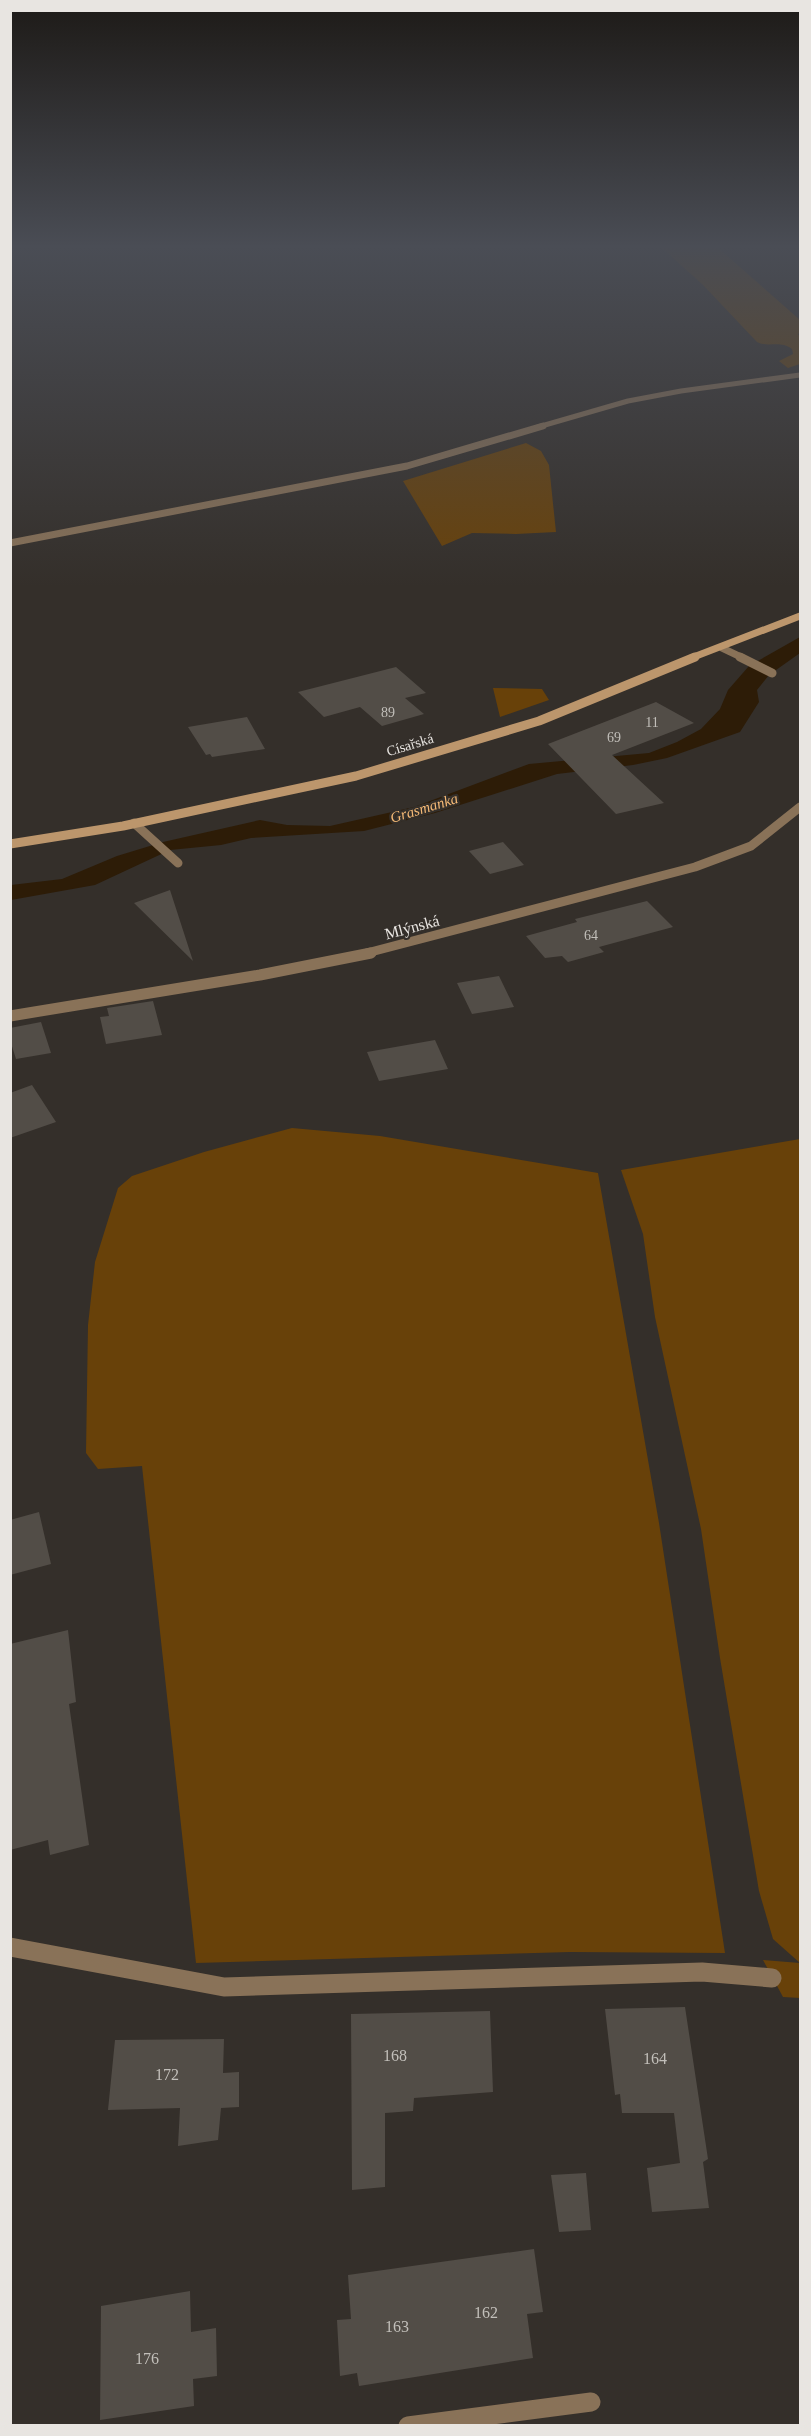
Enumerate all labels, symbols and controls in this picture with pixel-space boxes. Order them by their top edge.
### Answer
house number: 89 [381,705,395,720]
house number: 11 [645,715,659,730]
house number: 69 [607,730,621,745]
street label: Císařská [385,731,436,759]
water label: Grasmanka [388,790,460,826]
street label: Mlýnská [383,912,442,943]
house number: 64 [584,928,598,943]
house number: 168 [383,2047,407,2064]
house number: 164 [643,2050,667,2067]
house number: 172 [155,2066,179,2083]
house number: 162 [474,2304,498,2321]
house number: 163 [385,2318,409,2335]
house number: 176 [135,2350,159,2367]

